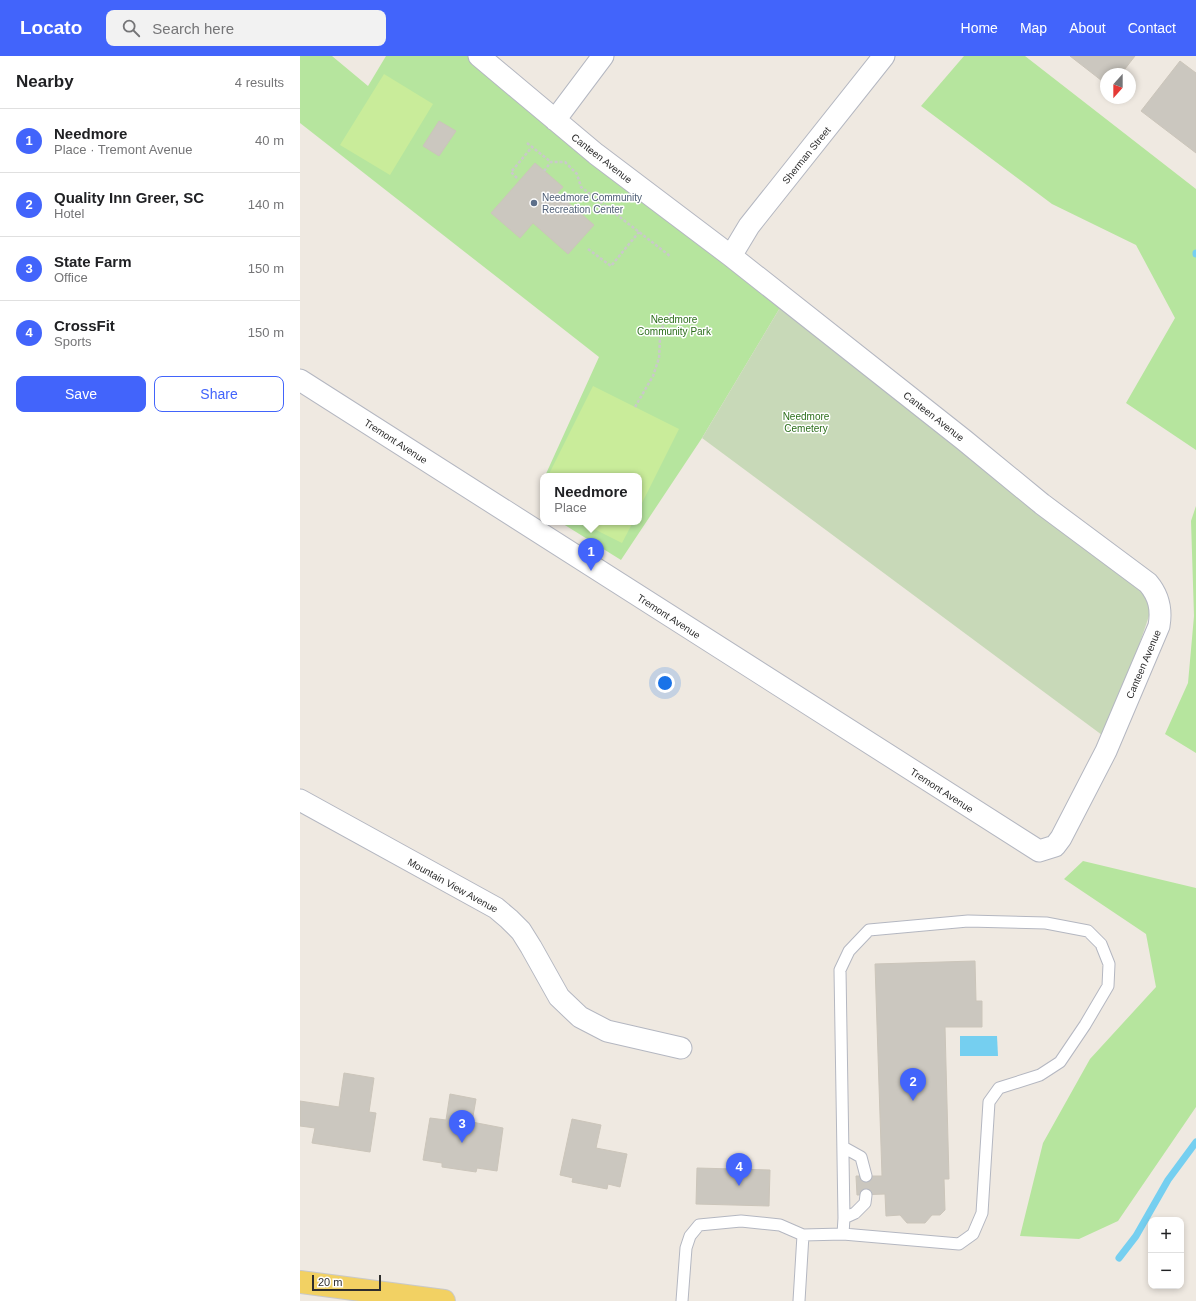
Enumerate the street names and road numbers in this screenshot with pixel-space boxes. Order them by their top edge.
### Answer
street label: Sherman Street [780,124,833,186]
street label: Canteen Avenue [569,131,634,186]
street label: Canteen Avenue [901,389,966,444]
street label: Tremont Avenue [362,417,430,466]
street label: Tremont Avenue [635,592,703,641]
street label: Canteen Avenue [1124,628,1163,700]
street label: Tremont Avenue [908,766,976,815]
street label: Mountain View Avenue [406,856,500,915]

